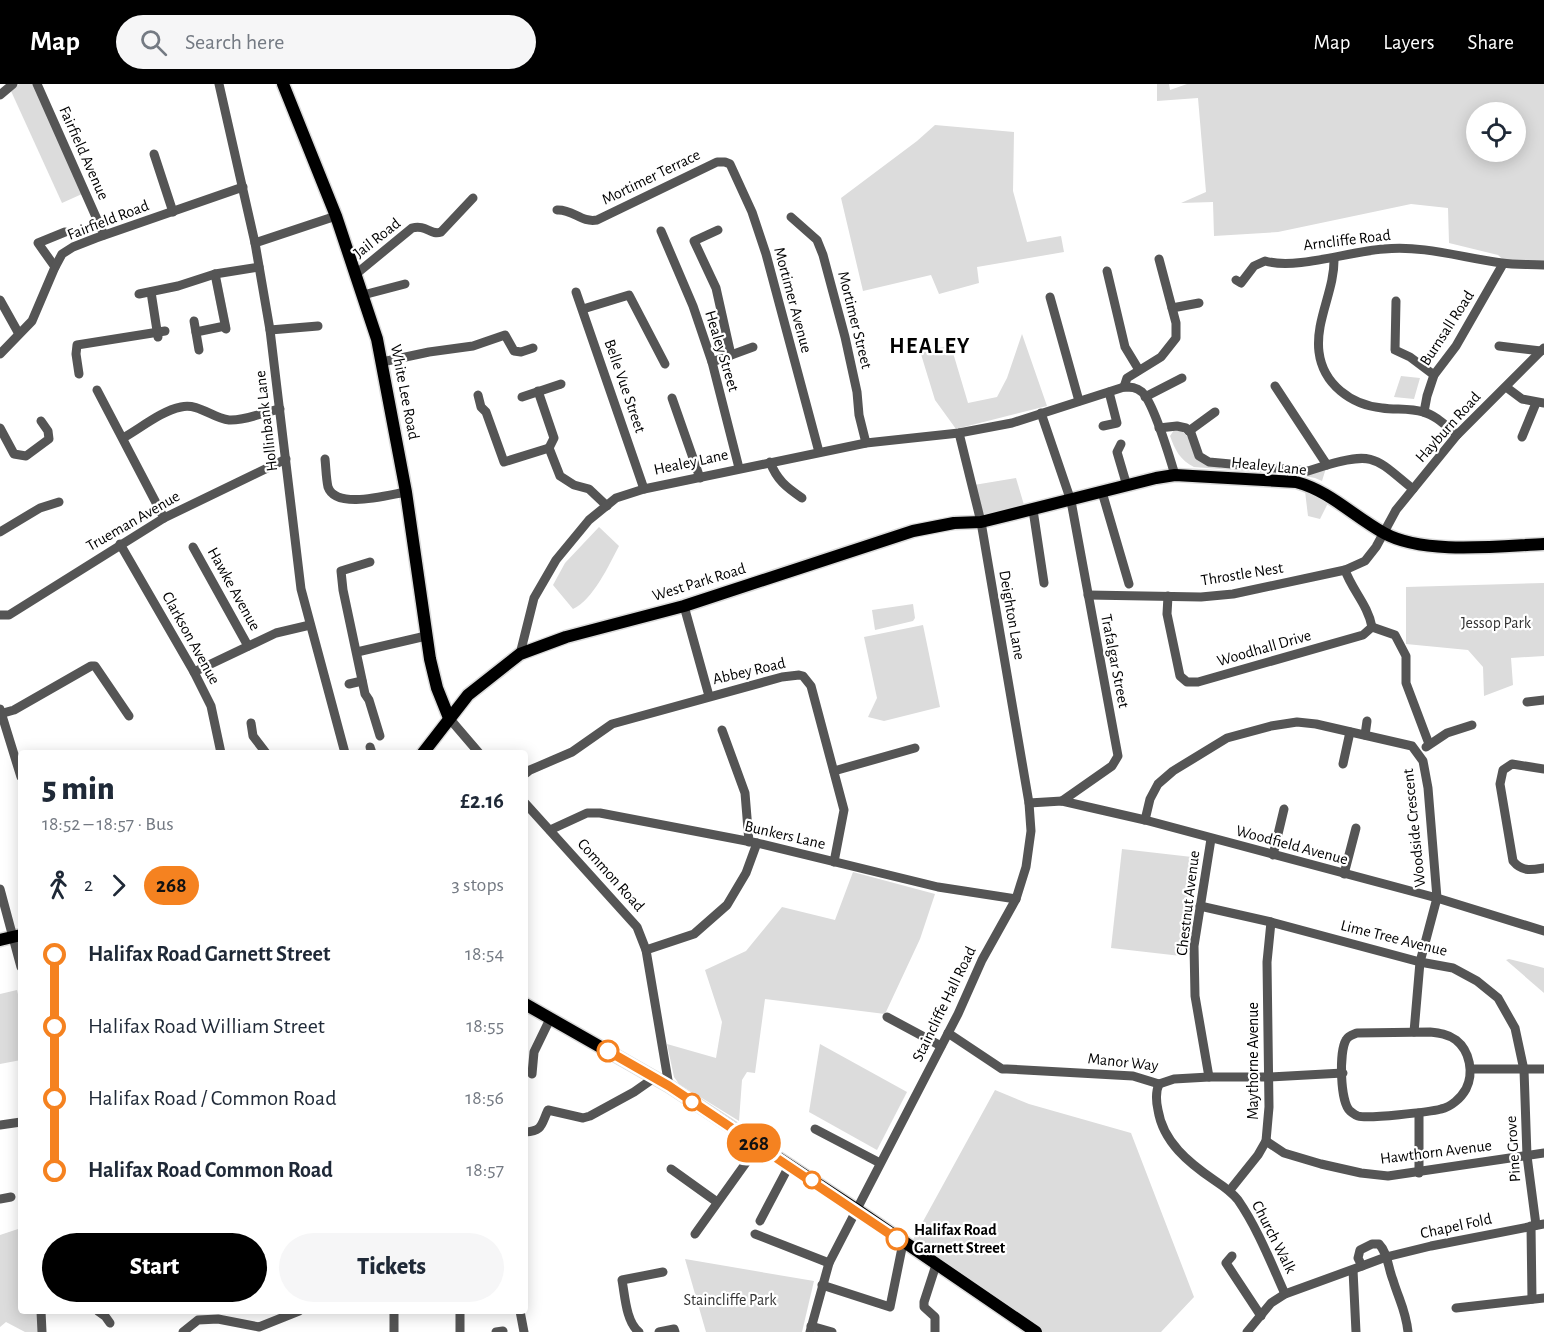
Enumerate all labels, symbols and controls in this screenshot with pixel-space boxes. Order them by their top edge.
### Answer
search box [116,15,536,69]
icon: search [137,26,170,59]
text: Map [30,28,80,56]
text: Search here [185,31,284,53]
text: Map [1314,32,1350,53]
text: Layers [1383,32,1434,53]
text: Share [1467,32,1514,53]
map controls [1466,102,1526,162]
button: locate [1466,102,1526,162]
street label: Fairfield Avenue [56,104,112,202]
street label: Mortimer Terrace [599,146,703,208]
street label: Fairfield Road [65,197,151,243]
street label: Jail Road [351,215,403,261]
street label: Arncliffe Road [1302,227,1392,253]
street label: Mortimer Avenue [771,245,815,355]
street label: Mortimer Street [835,270,875,370]
street label: Burnsall Road [1417,288,1477,368]
street label: Healey Street [701,309,742,394]
district label: HEALEY [889,335,971,357]
street label: Belle Vue Street [602,337,648,435]
street label: White Lee Road [388,343,422,441]
street label: Hollinbank Lane [252,370,280,472]
street label: Hayburn Road [1412,389,1484,466]
street label: Healey Lane [652,446,730,479]
street label: Healey Lane [1230,454,1307,479]
street label: Trueman Avenue [83,488,183,554]
street label: Hawke Avenue [205,545,263,633]
street label: West Park Road [650,560,748,604]
street label: Throstle Nest [1200,560,1284,588]
street label: Deighton Lane [996,569,1028,661]
street label: Clarkson Avenue [159,589,223,687]
street label: Trafalgar Street [1098,613,1132,709]
park label: Jessop Park [1461,615,1532,631]
street label: Woodhall Drive [1215,627,1313,669]
street label: Abbey Road [711,655,787,688]
street label: Woodside Crescent [1400,768,1428,888]
text: 5 min [42,773,115,806]
text: £2.16 [460,790,504,812]
text: 18:52 – 18:57 · Bus [42,814,174,834]
street label: Bunkers Lane [743,818,827,852]
street label: Woodfield Avenue [1234,822,1350,868]
street label: Common Road [574,836,648,914]
street label: Chestnut Avenue [1174,849,1202,957]
icon: walk [42,869,75,902]
icon: forward [102,869,135,902]
text: 2 [84,875,93,895]
text: 268 [156,875,187,896]
text: 3 stops [452,875,504,895]
street label: Lime Tree Avenue [1339,917,1449,959]
text: Halifax Road Garnett Street [88,943,330,965]
text: 18:54 [465,944,504,964]
street label: Staincliffe Hall Road [909,944,979,1064]
street label: Maythorne Avenue [1245,1002,1262,1120]
text: Halifax Road William Street [88,1015,325,1037]
text: 18:55 [466,1016,504,1036]
unlabelled marker [597,1040,619,1062]
street label: Manor Way [1087,1050,1159,1075]
text: Halifax Road / Common Road [88,1087,337,1109]
text: 18:56 [465,1088,504,1108]
unlabelled marker [683,1093,701,1111]
street label: Pine Grove [1503,1115,1523,1183]
line badge: 268 [720,1124,789,1162]
text: 268 [739,1133,769,1154]
street label: Hawthorn Avenue [1379,1137,1493,1167]
text: Halifax Road Common Road [88,1159,333,1181]
text: 18:57 [466,1160,504,1180]
unlabelled marker [803,1171,821,1189]
street label: Church Walk [1249,1198,1299,1276]
street label: Chapel Fold [1419,1211,1493,1241]
place label: Halifax Road Garnett Street [914,1222,1006,1256]
marker: Halifax Road Garnett Street [886,1228,908,1250]
button: Start [42,1233,267,1302]
button: Tickets [279,1233,504,1302]
park label: Staincliffe Park [683,1292,777,1308]

